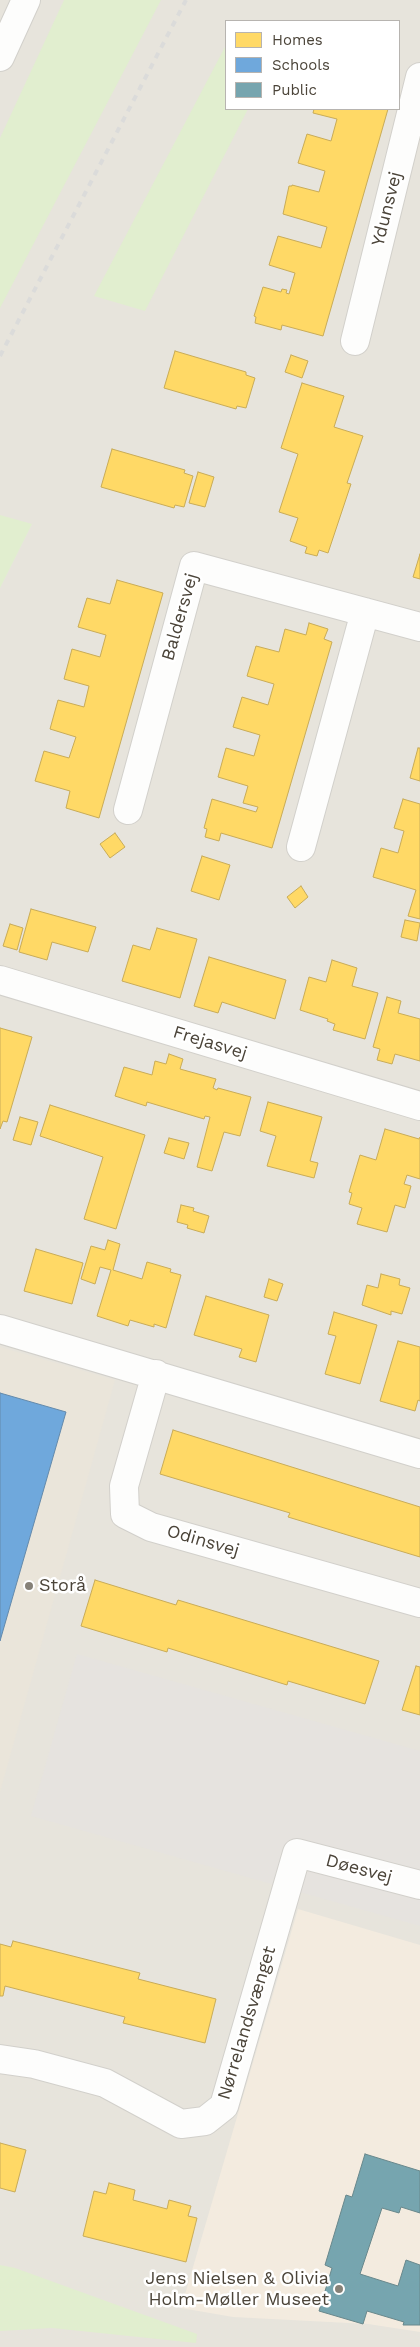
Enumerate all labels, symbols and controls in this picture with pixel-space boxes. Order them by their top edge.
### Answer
legend [225,20,400,110]
text: Homes [272,31,323,49]
text: Schools [272,56,330,74]
text: Public [272,81,317,99]
street label: Ydunsvej [367,169,407,249]
street label: Baldersvej [157,571,203,663]
street label: Frejasvej [170,1021,250,1065]
street label: Odinsvej [164,1520,242,1562]
place label: Storå [39,1575,86,1597]
marker: Storå [23,1580,35,1592]
street label: Døesvej [323,1850,395,1888]
street label: Nørrelandsvænget [213,1944,281,2102]
place label: Jens Nielsen & Olivia Holm-Møller Museet [145,2268,329,2310]
marker: Jens Nielsen & Olivia Holm-Møller Museet [333,2283,345,2295]

